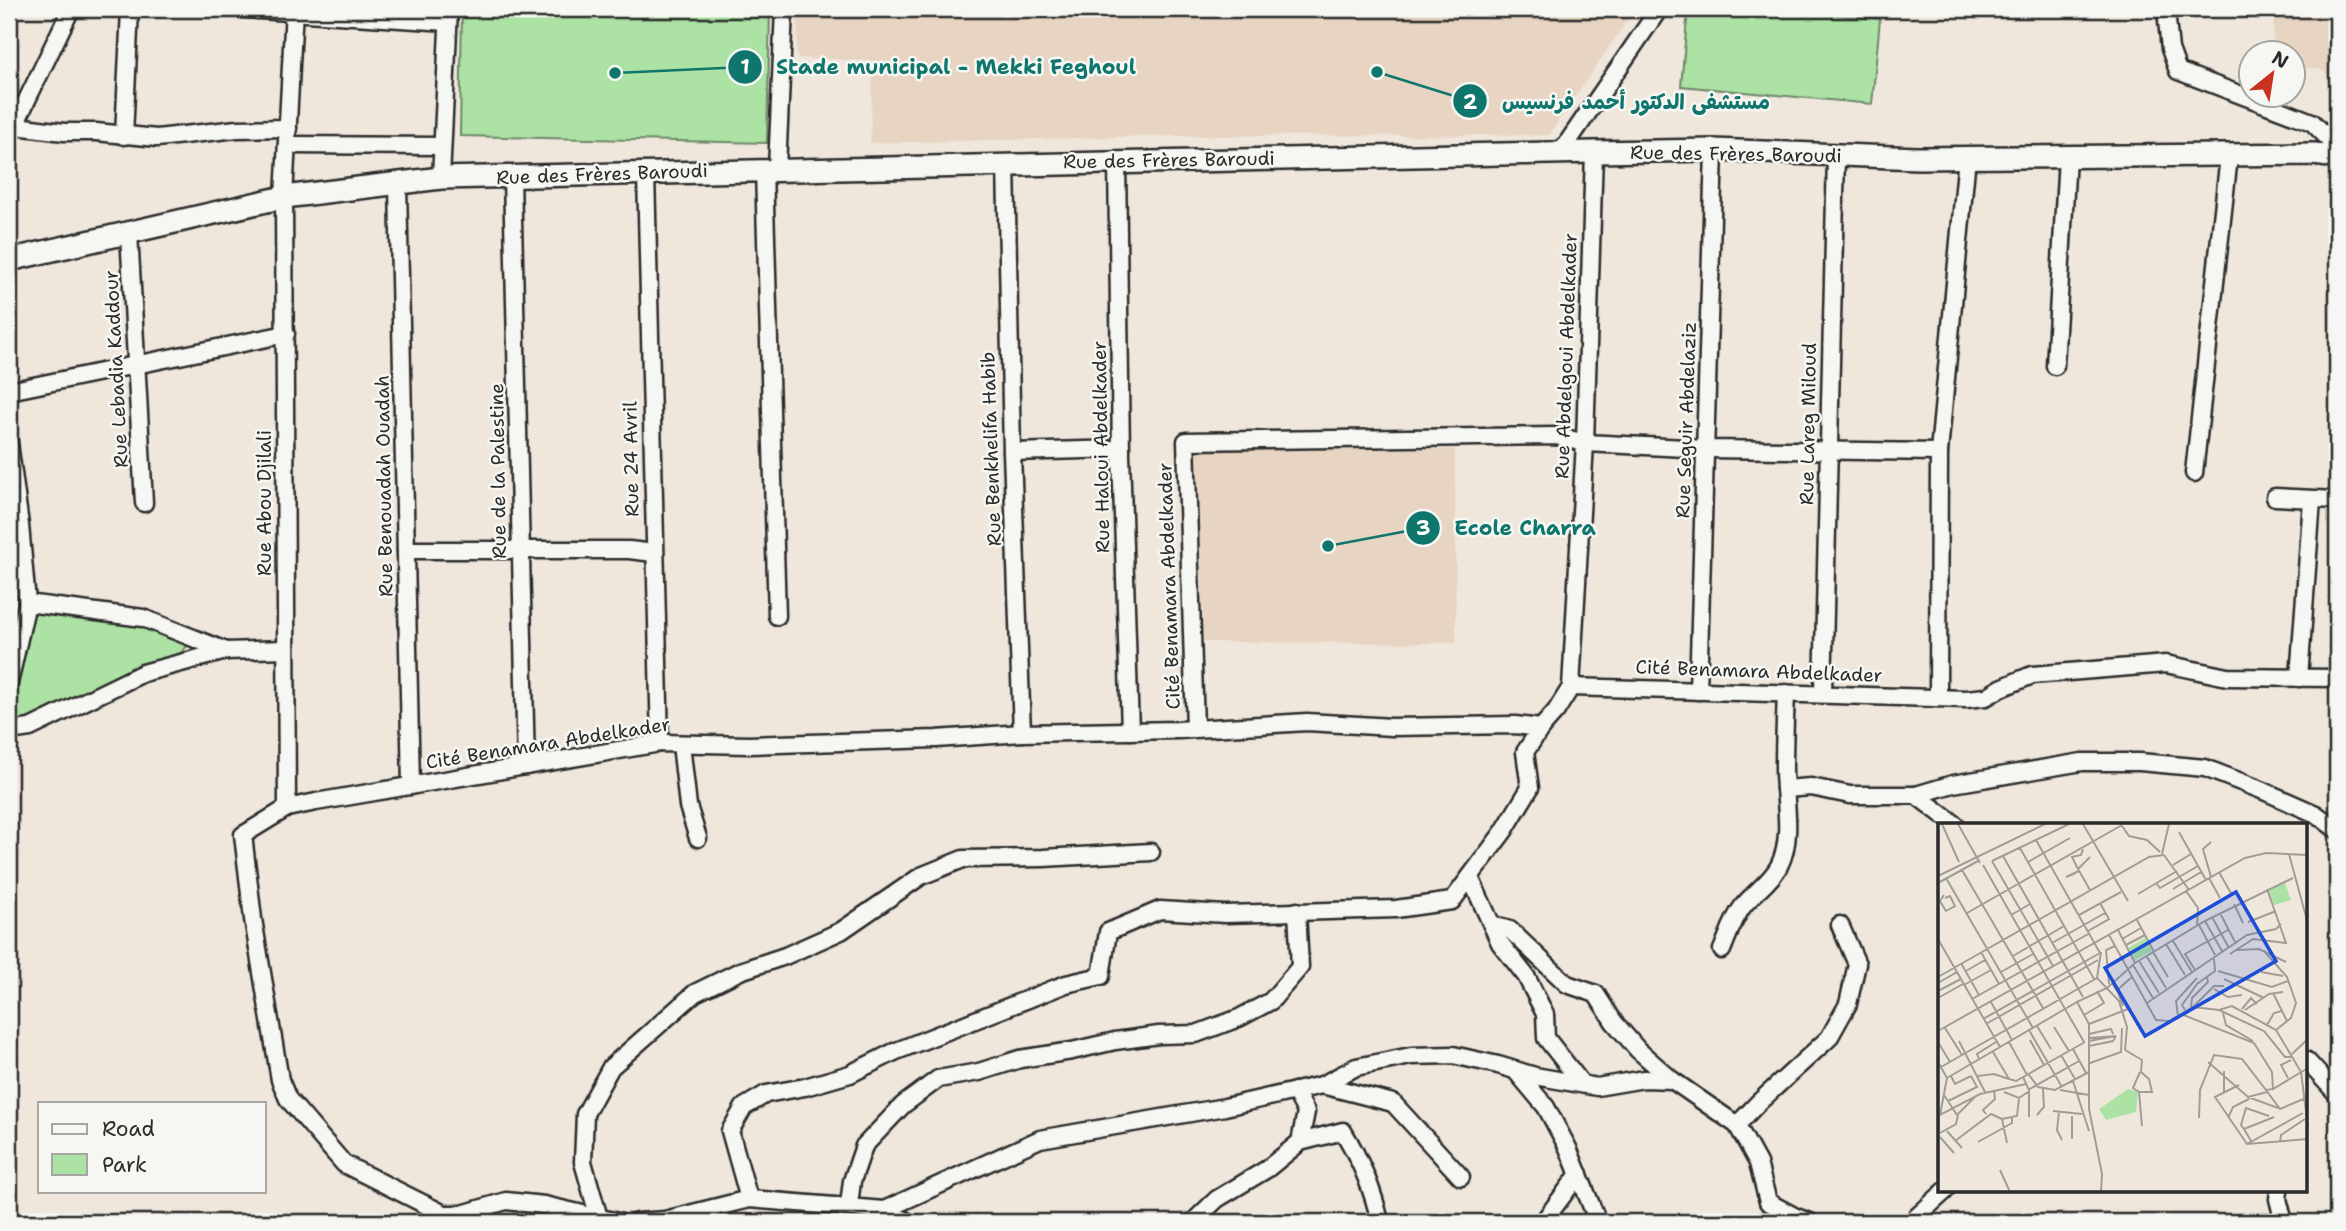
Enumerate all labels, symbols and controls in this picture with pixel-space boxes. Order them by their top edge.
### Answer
north arrow [2238,38,2308,108]
text: N [2267,45,2293,74]
callout: Stade municipal - Mekki Feghoul [727,46,1150,88]
text: 1 [740,53,750,81]
text: Stade municipal - Mekki Feghoul [776,53,1136,81]
callout: مستشفى الدكتور أحمد فرنسيس [1453,80,1784,122]
text: 2 [1463,88,1478,116]
text: مستشفى الدكتور أحمد فرنسيس [1502,88,1770,116]
street label: Rue des Frères Baroudi [1630,140,1842,168]
street label: Rue des Frères Baroudi [1063,146,1275,174]
street label: Rue des Frères Baroudi [496,158,708,190]
street label: Rue Abdelgoui Abdelkader [1549,233,1583,479]
street label: Rue Lebadia Kaddour [98,270,134,468]
street label: Rue Seguir Abdelaziz [1670,321,1702,519]
street label: Rue Haloui Abdelkader [1087,341,1115,553]
street label: Rue Lareg Miloud [1794,343,1822,505]
street label: Rue Benkhelifa Habib [975,351,1007,547]
street label: Rue Benouadah Ouadah [370,375,398,597]
street label: Rue de la Palestine [484,383,512,559]
street label: Rue 24 Avril [617,401,645,517]
street label: Rue Abou Djilali [252,430,277,576]
street label: Cité Benamara Abdelkader [1152,462,1186,710]
callout: Ecole Charra [1406,507,1610,549]
text: 3 [1416,514,1430,542]
text: Ecole Charra [1454,514,1597,542]
street label: Cité Benamara Abdelkader [1635,654,1883,688]
street label: Cité Benamara Abdelkader [424,711,672,775]
inset map [1938,823,2308,1192]
legend [38,1102,266,1192]
text: Road [102,1115,155,1143]
text: Park [102,1151,147,1179]

